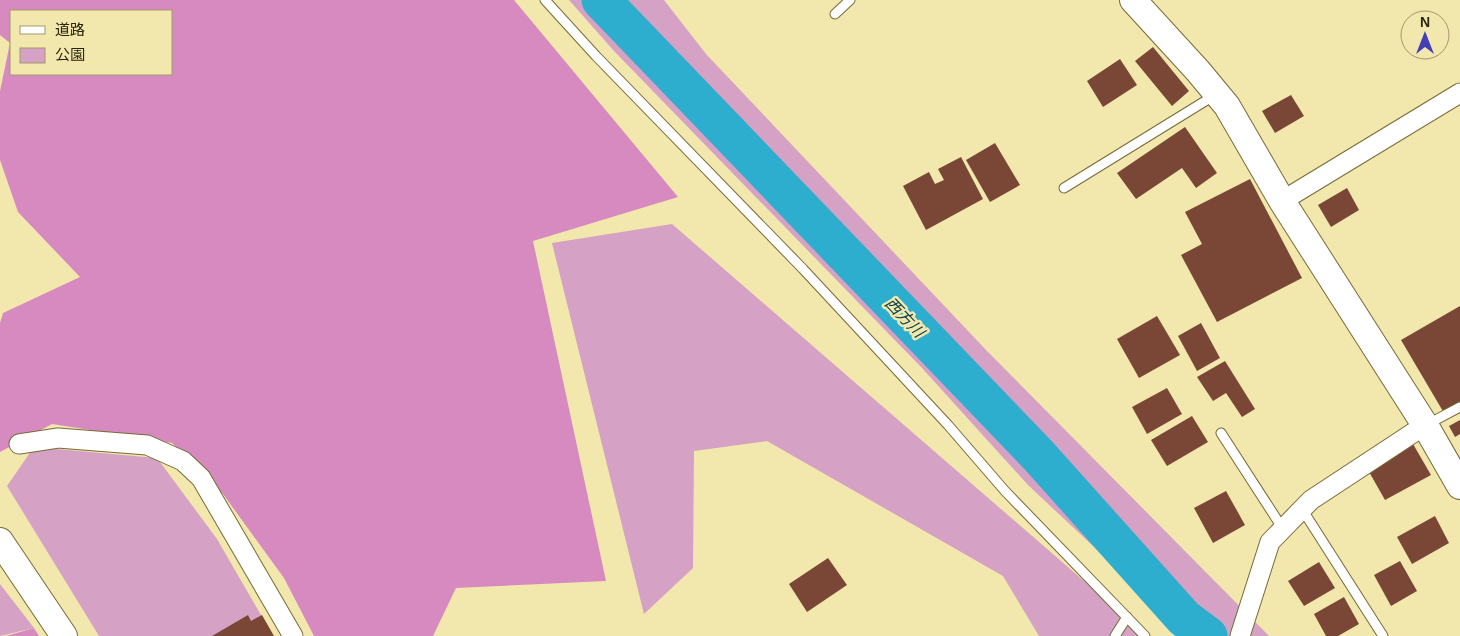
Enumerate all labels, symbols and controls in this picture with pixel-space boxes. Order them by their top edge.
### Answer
legend [10,10,172,75]
north arrow [1400,10,1450,60]
text: N [1420,14,1430,30]
text: 道路 [55,21,85,38]
text: 公園 [55,46,85,63]
water label: 西方川 [882,294,929,342]

